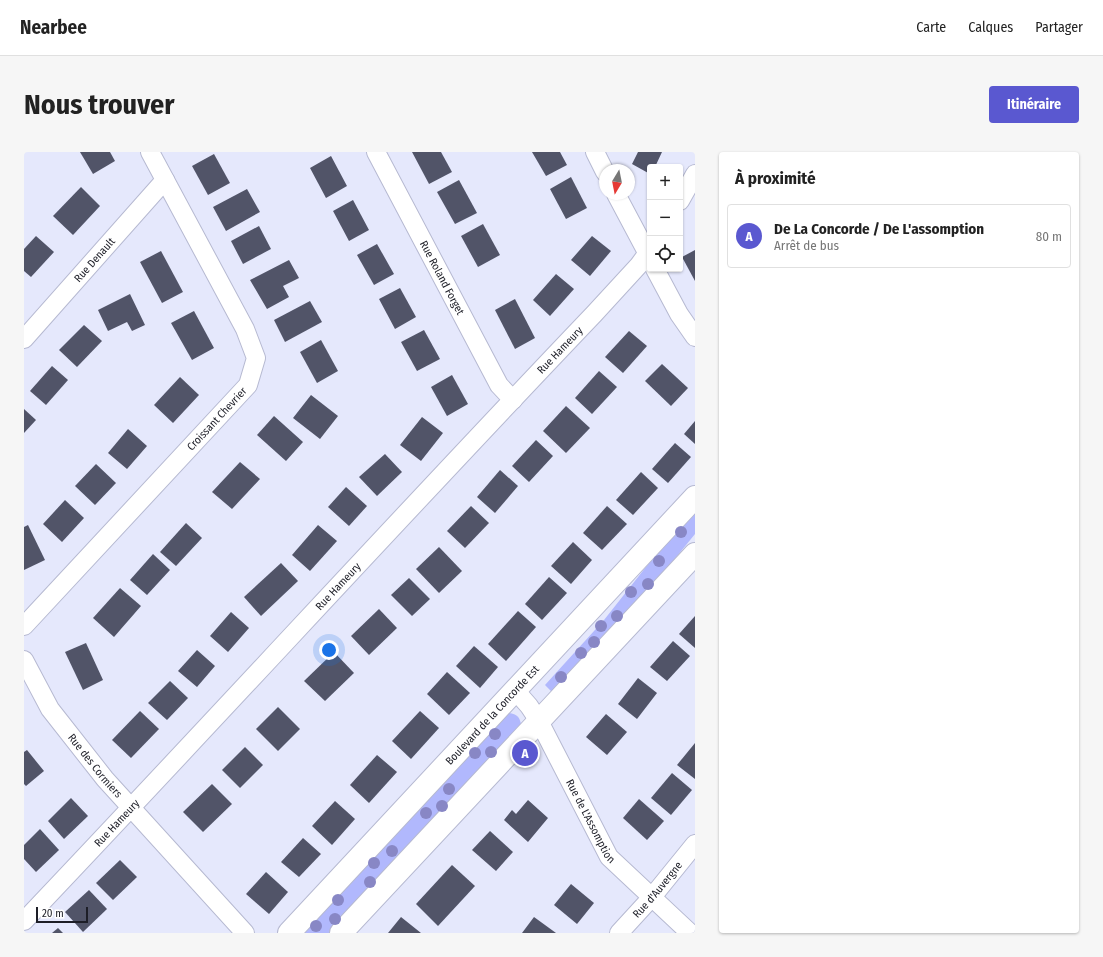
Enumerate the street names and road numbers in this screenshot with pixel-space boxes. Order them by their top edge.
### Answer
street label: Rue Denault [71,234,118,285]
street label: Rue Roland Forget [417,238,467,317]
street label: Rue Hameury [534,324,585,376]
street label: Croissant Chevrier [184,384,249,453]
street label: Rue Hameury [313,560,363,613]
street label: Boulevard de la Concorde Est [443,662,542,767]
street label: Rue des Cormiers [65,731,125,800]
street label: Rue de L'Assomption [564,777,618,866]
street label: Rue Hameury [91,796,142,849]
street label: Rue d'Auvergne [630,859,685,920]

